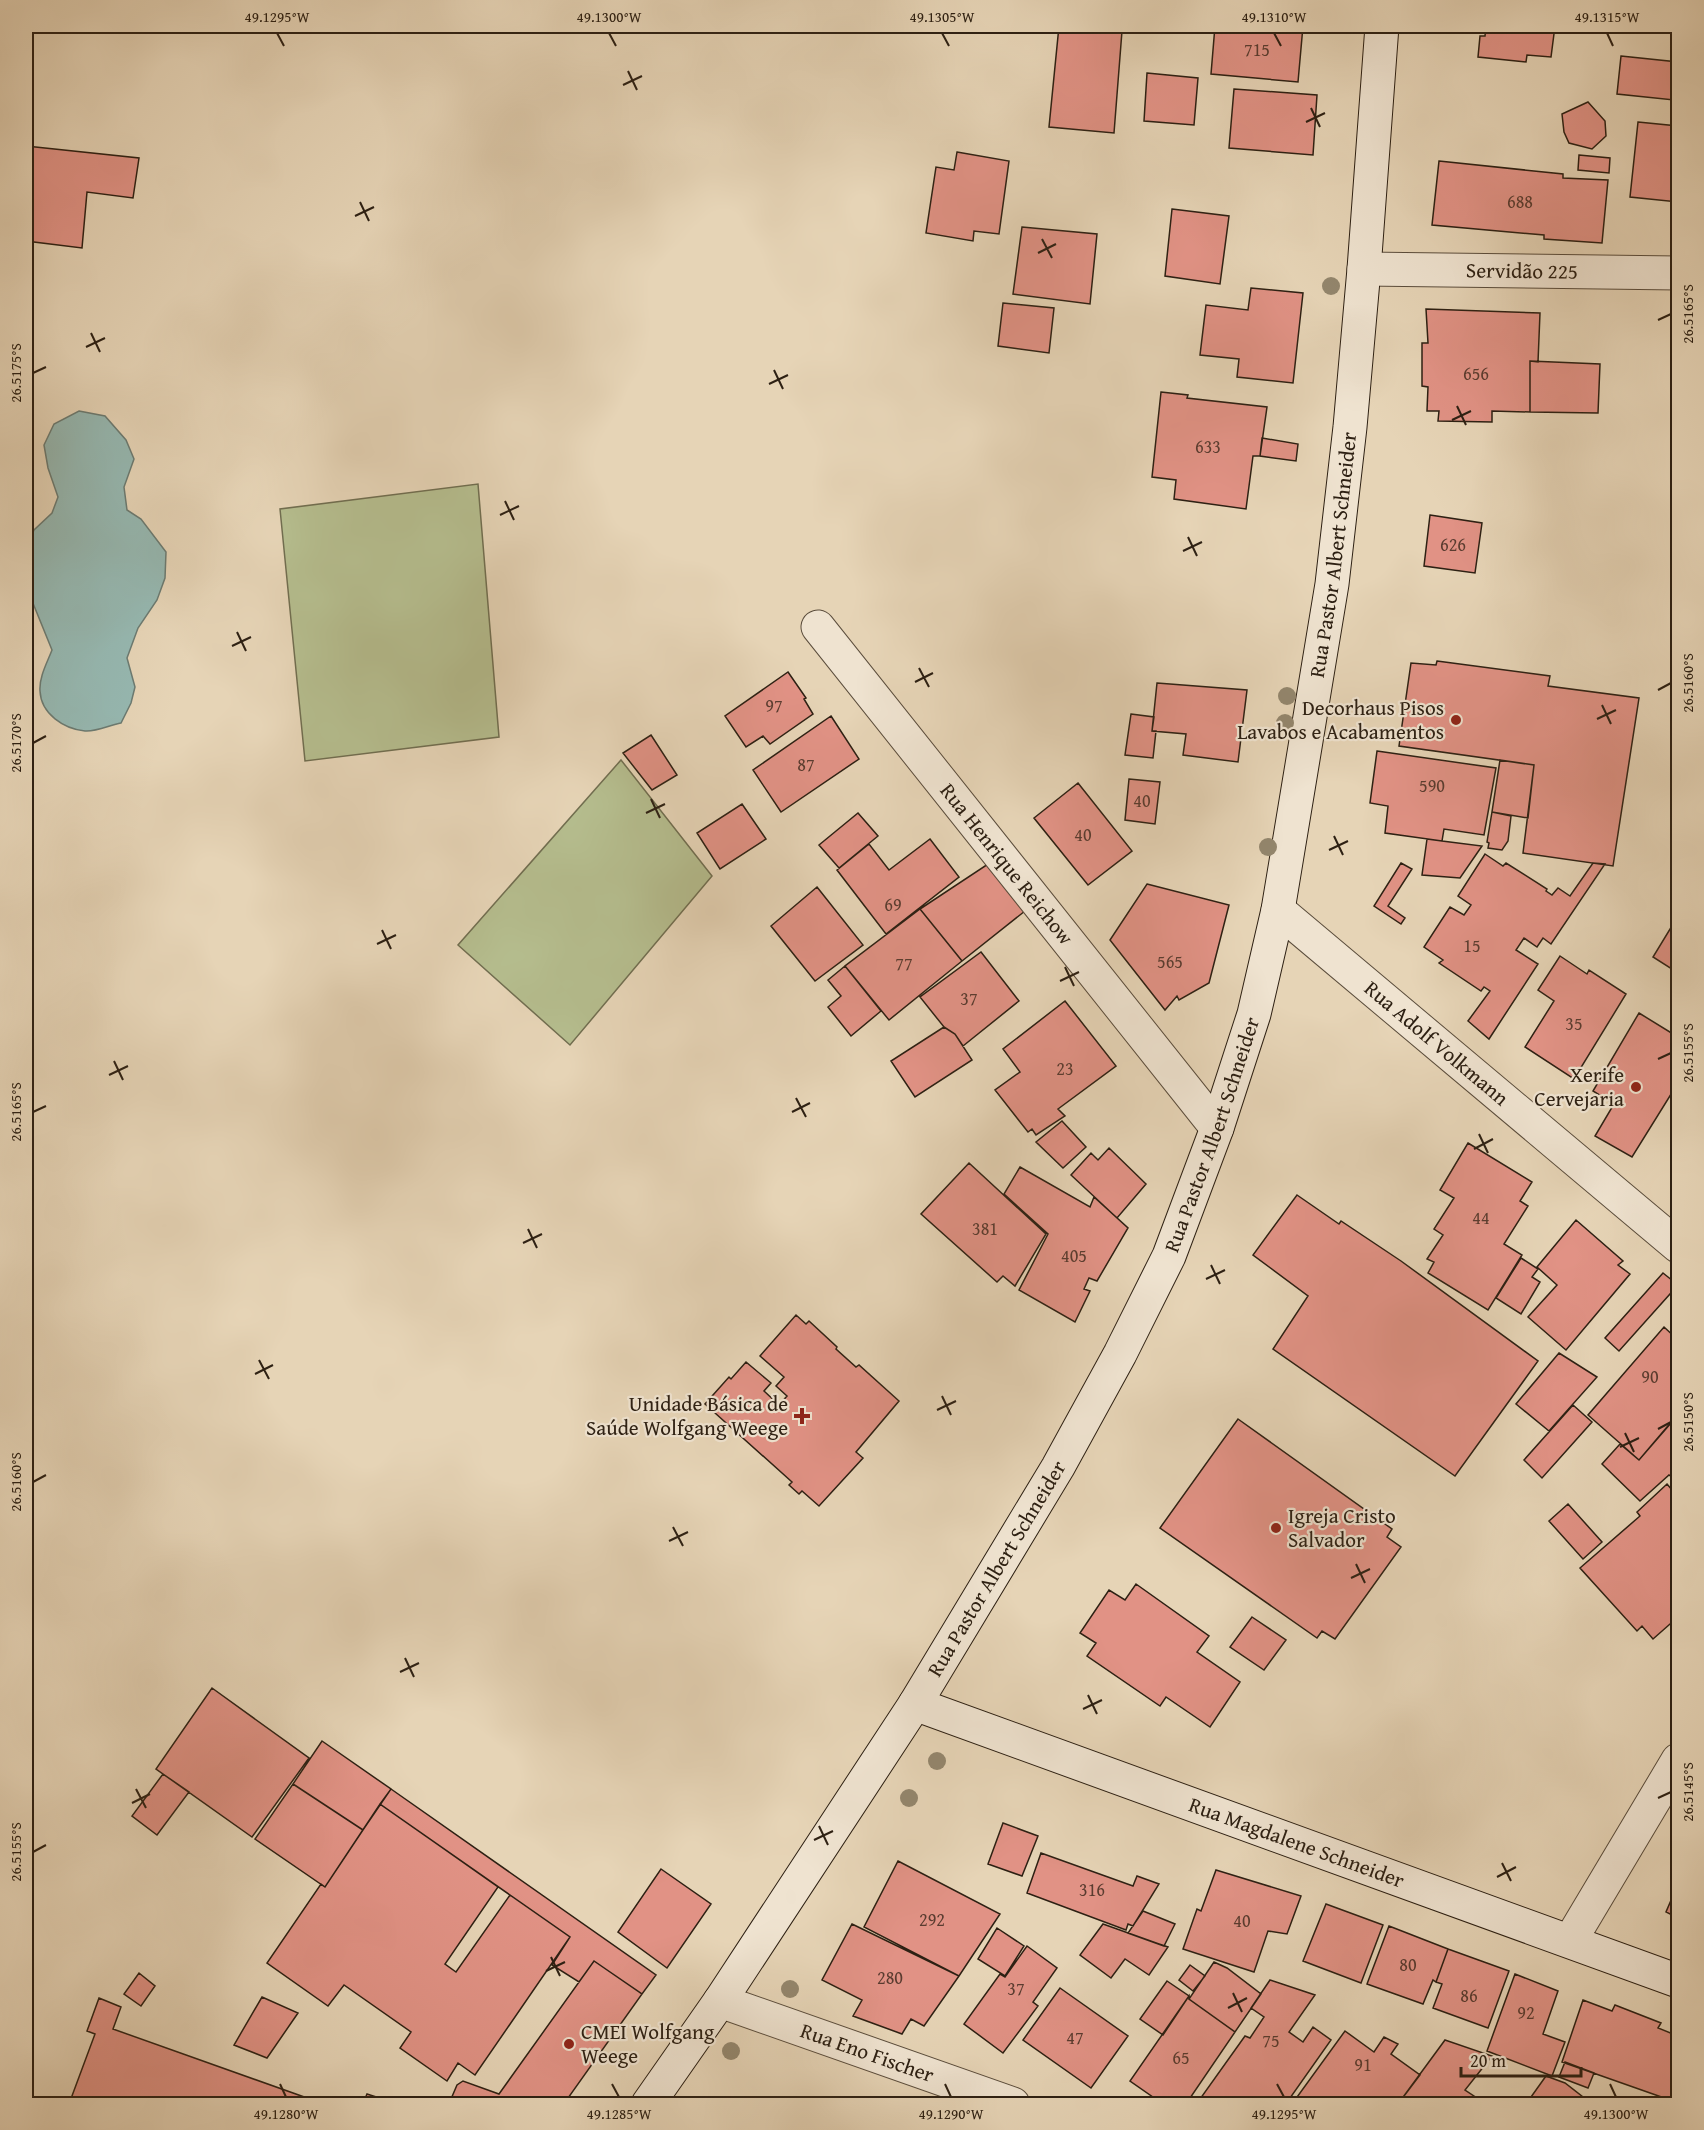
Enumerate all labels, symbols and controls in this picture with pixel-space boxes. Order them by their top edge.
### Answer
text: 49.1295°W [244,6,310,27]
text: 49.1300°W [576,6,642,27]
text: 49.1305°W [909,6,975,27]
text: 49.1310°W [1241,6,1307,27]
text: 49.1315°W [1574,6,1640,27]
house number: 715 [1244,36,1270,63]
house number: 688 [1507,188,1533,215]
street label: Servidão 225 [1466,254,1578,287]
text: 26.5165°S [1677,284,1698,344]
text: 26.5175°S [5,343,26,403]
house number: 656 [1463,360,1489,387]
street label: Rua Pastor Albert Schneider [1301,430,1364,680]
house number: 633 [1195,433,1221,460]
house number: 626 [1440,531,1466,558]
text: 26.5160°S [1677,653,1698,713]
house number: 97 [765,692,783,719]
place label: Decorhaus Pisos Lavabos e Acabamentos [1237,692,1444,747]
text: 26.5170°S [5,713,26,773]
marker: Decorhaus Pisos Lavabos e Acabamentos [1449,713,1463,727]
house number: 87 [797,751,815,778]
house number: 590 [1419,772,1445,799]
street label: Rua Henrique Reichow [933,776,1081,951]
house number: 40 [1133,787,1151,814]
house number: 40 [1074,821,1092,848]
house number: 69 [884,891,902,918]
house number: 15 [1463,932,1481,959]
house number: 565 [1157,948,1183,975]
house number: 77 [895,950,913,977]
street label: Rua Adolf Volkmann [1358,973,1516,1113]
house number: 37 [960,985,978,1012]
house number: 35 [1565,1010,1583,1037]
street label: Rua Pastor Albert Schneider [1156,1013,1267,1257]
text: 26.5155°S [1677,1023,1698,1083]
house number: 23 [1056,1055,1074,1082]
place label: Xerife Cervejaria [1534,1059,1624,1114]
marker: Xerife Cervejaria [1629,1080,1643,1094]
text: 26.5165°S [5,1082,26,1142]
house number: 44 [1472,1204,1490,1231]
house number: 381 [972,1215,998,1242]
house number: 405 [1061,1242,1087,1269]
house number: 90 [1641,1363,1659,1390]
place label: Unidade Básica de Saúde Wolfgang Weege [586,1388,788,1443]
text: 26.5150°S [1677,1392,1698,1452]
marker: Unidade Básica de Saúde Wolfgang Weege [793,1407,811,1425]
text: 26.5160°S [5,1452,26,1512]
street label: Rua Pastor Albert Schneider [919,1455,1074,1682]
place label: Igreja Cristo Salvador [1288,1500,1396,1555]
marker: Igreja Cristo Salvador [1269,1521,1283,1535]
text: 26.5145°S [1677,1762,1698,1822]
street label: Rua Magdalene Schneider [1185,1789,1409,1896]
text: 26.5155°S [5,1822,26,1882]
house number: 316 [1079,1876,1105,1903]
house number: 292 [919,1906,945,1933]
house number: 40 [1233,1907,1251,1934]
house number: 80 [1399,1951,1417,1978]
house number: 280 [877,1964,903,1991]
house number: 37 [1007,1975,1025,2002]
house number: 86 [1460,1982,1478,2009]
house number: 92 [1517,1999,1535,2026]
street label: Rua Eno Fischer [796,2014,939,2090]
place label: CMEI Wolfgang Weege [581,2016,715,2071]
house number: 47 [1066,2024,1084,2051]
house number: 75 [1262,2027,1280,2054]
marker: CMEI Wolfgang Weege [562,2037,576,2051]
scale bar [1461,2040,1581,2078]
house number: 65 [1172,2044,1190,2071]
text: 20 m [1470,2047,1506,2074]
house number: 91 [1354,2051,1372,2078]
text: 49.1280°W [253,2103,319,2124]
text: 49.1285°W [586,2103,652,2124]
text: 49.1290°W [918,2103,984,2124]
text: 49.1295°W [1251,2103,1317,2124]
text: 49.1300°W [1583,2103,1649,2124]

